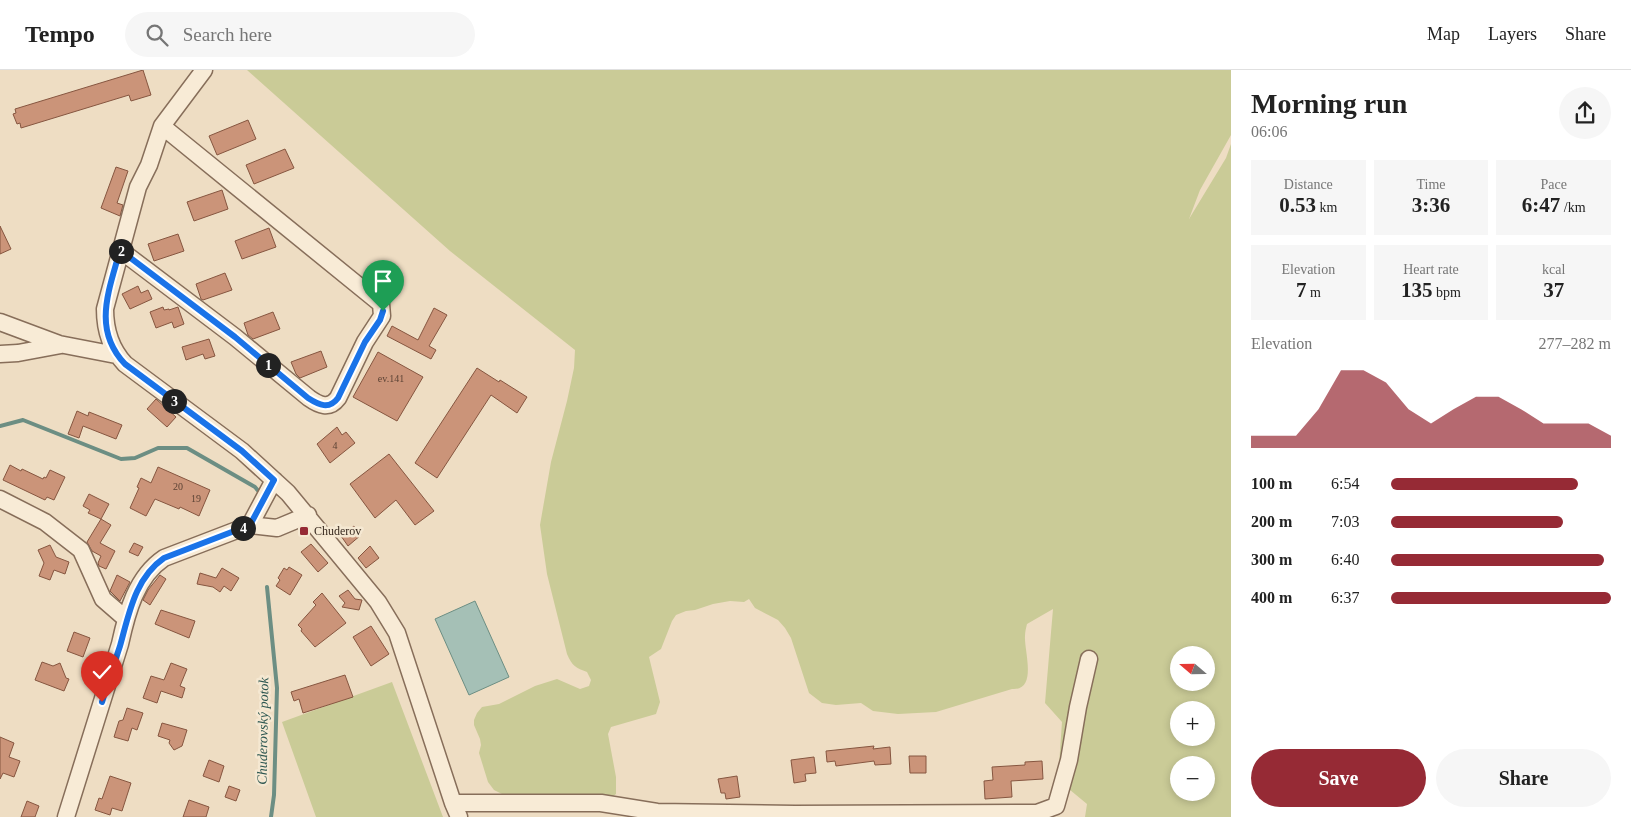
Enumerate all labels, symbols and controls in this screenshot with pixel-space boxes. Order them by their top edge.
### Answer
search box [125,12,475,57]
text: Tempo [25,21,95,47]
icon: search [143,21,171,49]
text: Search here [183,24,272,45]
text: Map [1427,24,1460,44]
text: Layers [1488,24,1537,44]
text: Share [1565,24,1606,44]
button: share [1559,87,1611,139]
text: Morning run [1251,88,1407,119]
text: 06:06 [1251,123,1287,140]
text: Distance [1284,177,1333,192]
text: Time [1416,177,1446,192]
text: Pace [1540,177,1567,192]
text: 0.53 [1279,193,1316,217]
text: 3:36 [1412,193,1450,217]
text: 6:47 [1522,193,1560,217]
text: km [1316,200,1337,215]
text: /km [1560,200,1586,215]
pin: 2 [108,238,134,264]
text: 2 [118,244,125,259]
pin [362,260,404,311]
text: Elevation [1282,262,1335,277]
text: Heart rate [1403,262,1459,277]
text: kcal [1542,262,1565,277]
icon: arrive [369,267,397,295]
text: 7 [1296,278,1306,302]
text: 135 [1401,278,1433,302]
text: 37 [1543,278,1564,302]
text: m [1306,285,1321,300]
text: bpm [1433,285,1461,300]
text: Elevation [1251,335,1312,352]
text: 277–282 m [1539,335,1611,352]
pin: 1 [256,352,280,378]
text: 1 [265,358,272,373]
house number: ev.141 [378,373,404,384]
pin: 3 [162,388,186,414]
text: 3 [171,394,178,409]
house number: 4 [333,440,338,451]
text: 100 m [1251,475,1292,492]
text: 6:54 [1331,475,1359,492]
house number: 20 [173,481,183,492]
house number: 19 [191,493,201,504]
text: 200 m [1251,513,1292,530]
text: 7:03 [1331,513,1359,530]
pin: 4 [230,516,256,540]
text: 4 [240,521,247,536]
place label: Chuderov [314,524,361,538]
marker: Chuderov [298,525,310,537]
text: 300 m [1251,551,1292,568]
text: 6:40 [1331,551,1359,568]
text: 400 m [1251,589,1292,606]
text: 6:37 [1331,589,1359,606]
north arrow [1170,646,1215,691]
map controls [1170,646,1215,801]
pin [81,651,123,702]
icon: check [88,658,116,686]
water label: Chuderovský potok [255,677,271,785]
button: + [1170,701,1215,746]
button: Save [1251,749,1426,807]
button: Share [1436,749,1611,807]
button: − [1170,756,1215,801]

